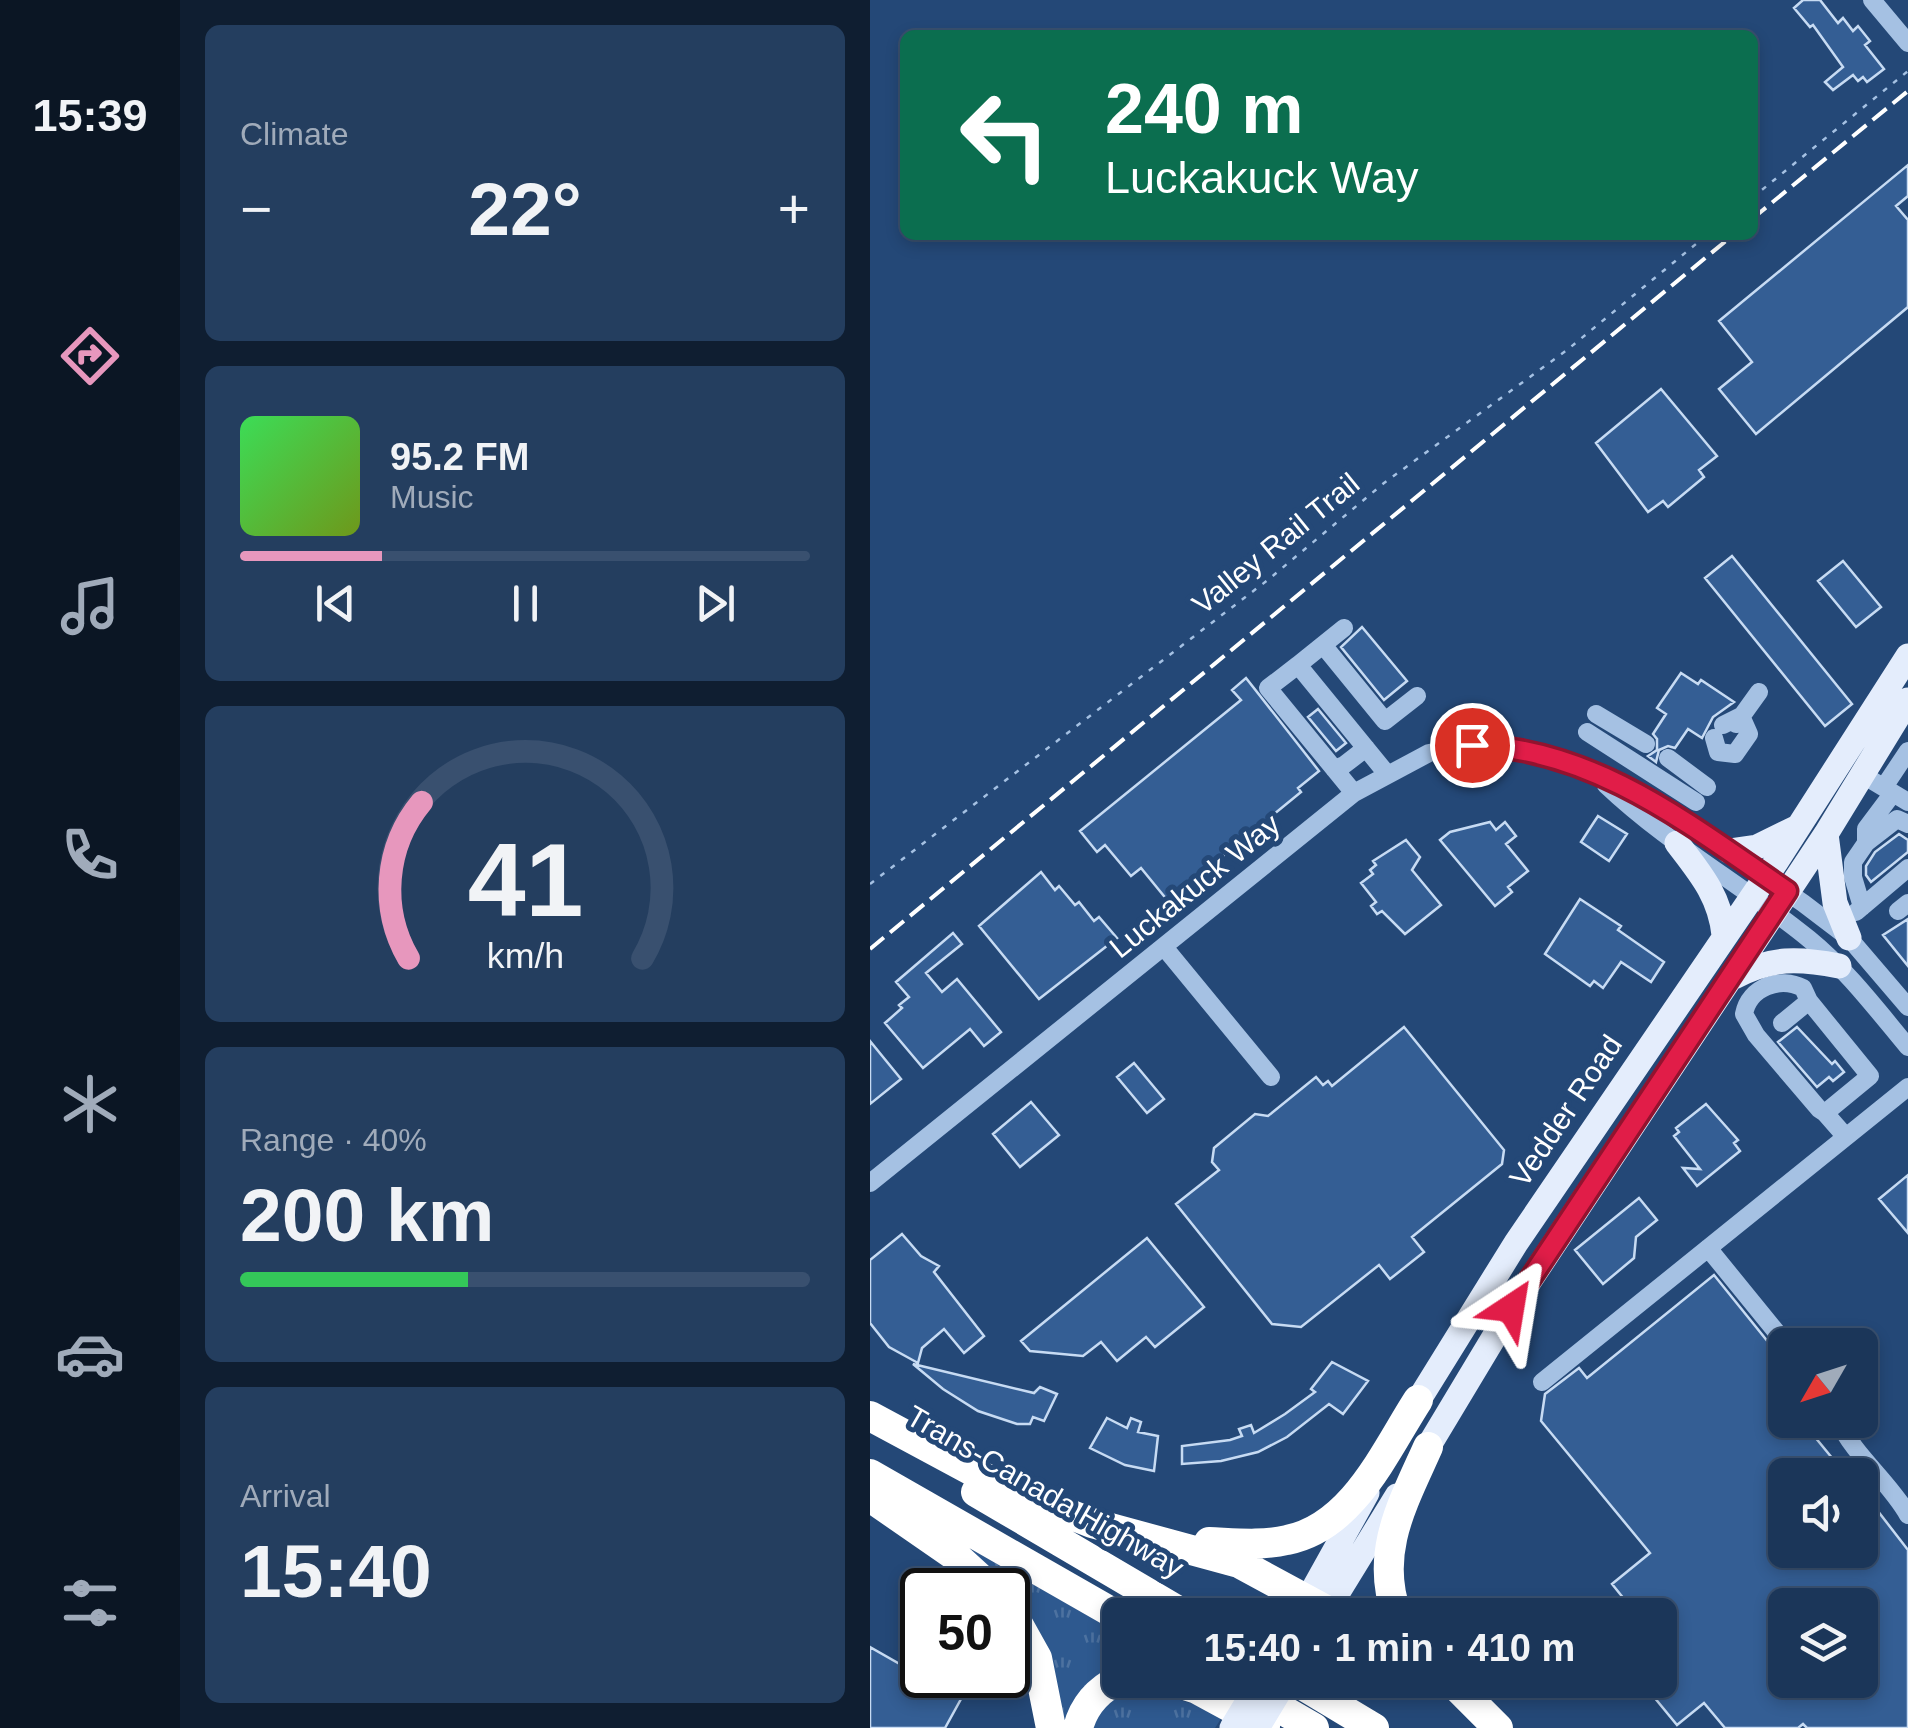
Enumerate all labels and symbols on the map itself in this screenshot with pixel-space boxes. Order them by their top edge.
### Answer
street label: Valley Rail Trail [1186,466,1366,621]
pin [1430,703,1515,788]
street label: Luckakuck Way [1103,807,1286,964]
street label: Vedder Road [1503,1029,1628,1193]
position arrow [1459,1256,1563,1360]
north arrow [1768,1328,1878,1438]
street label: Trans-Canada Highway [901,1399,1189,1584]
speed limit sign: 50 [900,1568,1030,1698]

